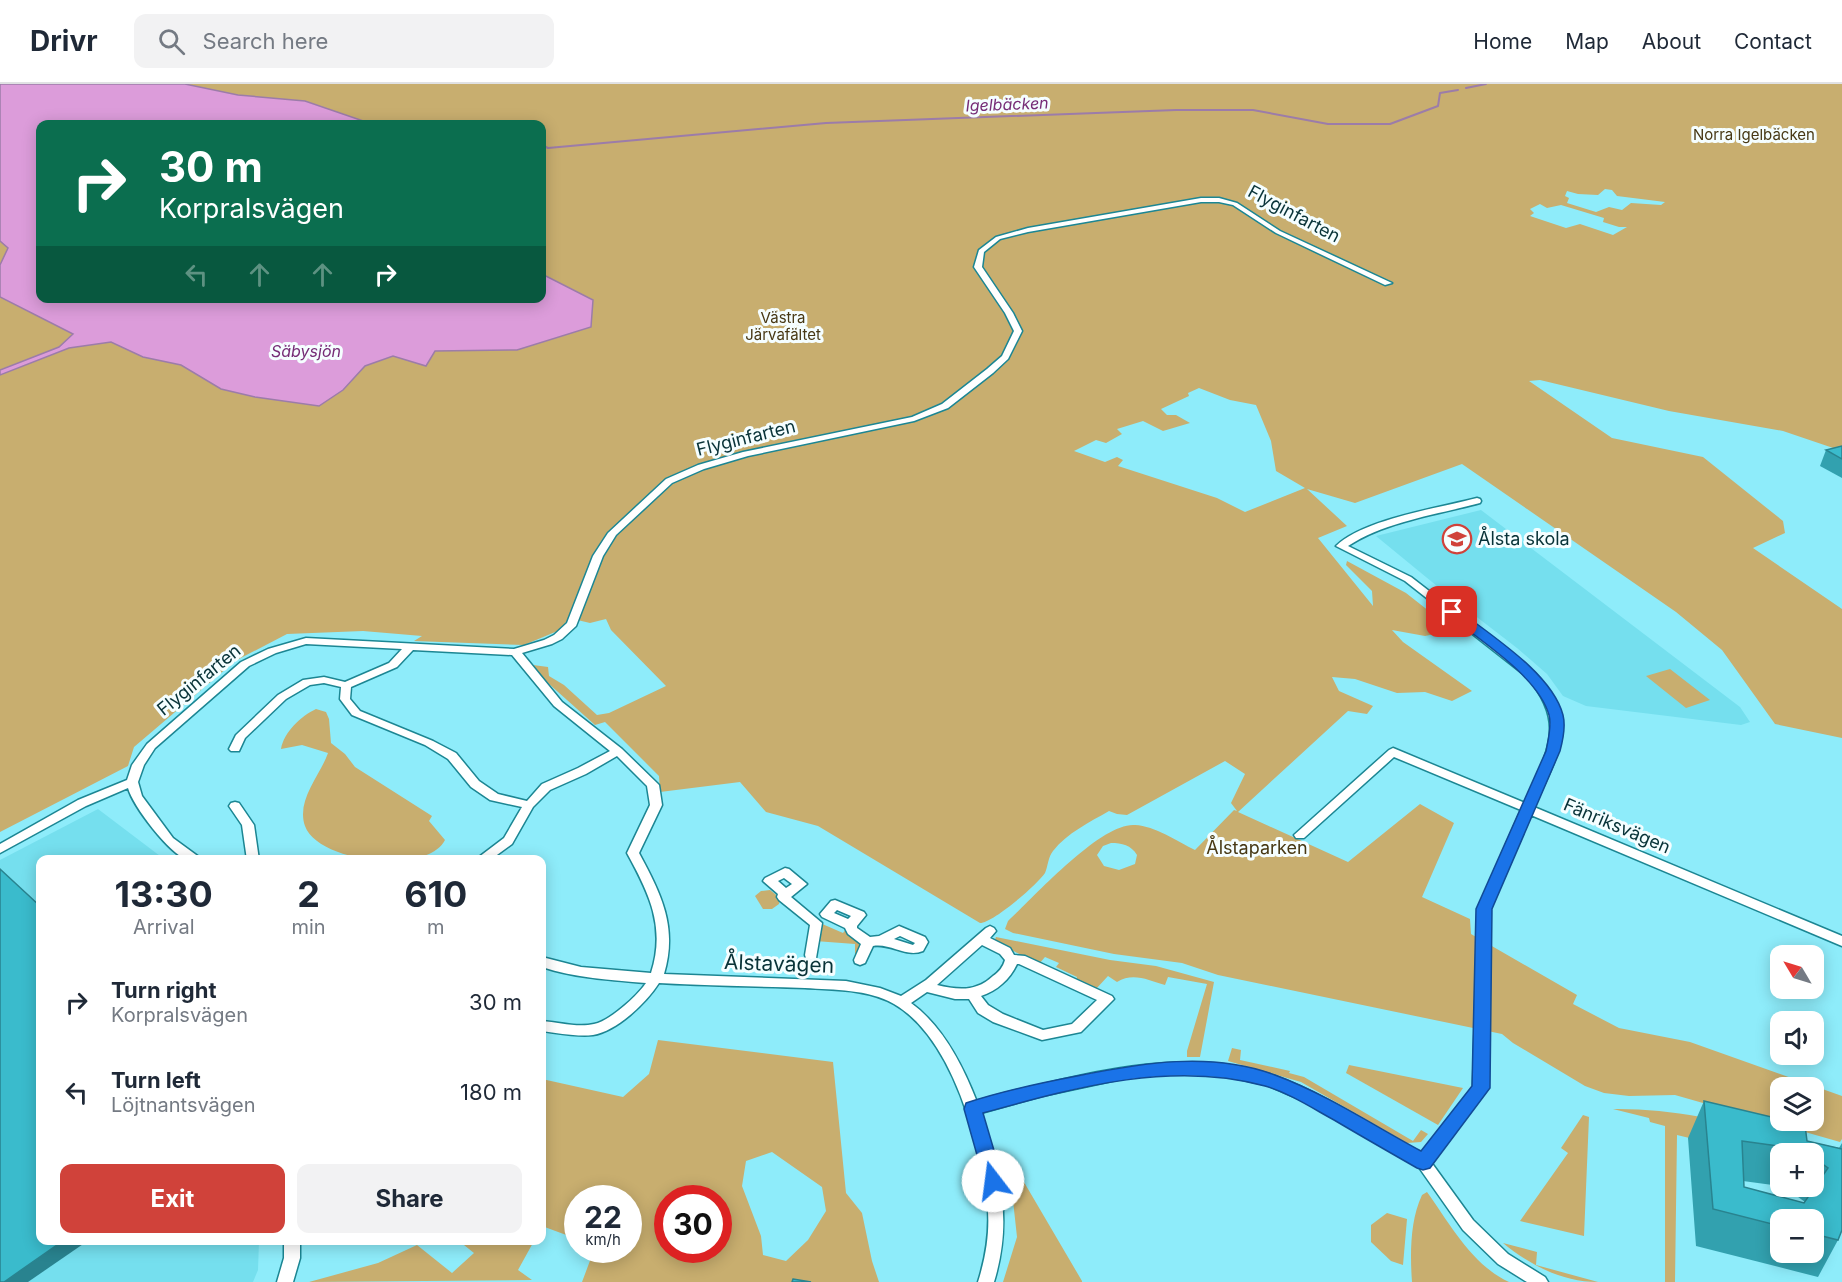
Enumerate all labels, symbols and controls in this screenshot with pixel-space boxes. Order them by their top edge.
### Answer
search box [134,14,554,68]
text: Drivr [30,24,98,58]
icon: search [155,25,188,58]
text: Search here [203,28,328,54]
text: Home [1473,29,1532,54]
text: Map [1565,29,1609,54]
text: About [1642,29,1701,54]
text: Contact [1734,29,1812,54]
water label: Igelbäcken [965,93,1049,115]
park label: Norra Igelbäcken [1693,125,1815,144]
text: 30 m [159,141,263,192]
icon: right [60,144,138,222]
street label: Flyginfarten [1245,181,1344,247]
text: Korpralsvägen [159,192,344,225]
icon: left [180,258,213,291]
icon: ahead [243,258,276,291]
icon: ahead [306,258,339,291]
icon: right [369,258,402,291]
park label: Västra Järvafältet [745,308,821,344]
water label: Säbysjön [271,341,341,361]
street label: Flyginfarten [694,415,798,460]
school or university icon: Ålsta skola [1441,523,1473,555]
place label: Ålsta skola [1478,526,1570,549]
pin [1426,586,1477,637]
icon: arrive [1435,595,1468,628]
street label: Flyginfarten [153,640,245,720]
street label: Fänriksvägen [1561,794,1674,857]
park label: Ålstaparken [1206,835,1308,858]
text: 13:30 [115,872,213,916]
text: 2 [297,872,320,916]
text: 610 [404,872,467,916]
text: Arrival [133,915,195,939]
text: min [291,915,326,939]
text: m [427,915,445,939]
north arrow [1770,945,1824,999]
map controls [1770,945,1824,1263]
street label: Ålstavägen [724,947,835,978]
text: Turn right [111,977,217,1003]
icon: right [60,986,93,1019]
text: 30 m [469,989,522,1015]
text: Korpralsvägen [111,1003,248,1027]
button: sound [1770,1011,1824,1065]
text: Turn left [111,1067,201,1093]
icon: left [60,1076,93,1109]
button: layers [1770,1077,1824,1131]
text: 180 m [460,1079,522,1105]
text: Löjtnantsvägen [111,1093,256,1117]
button: + [1770,1143,1824,1197]
position arrow [961,1149,1025,1213]
button: Exit [60,1164,285,1233]
button: Share [297,1164,522,1233]
speed limit sign: 30 [654,1185,732,1263]
text: 22 [584,1199,622,1235]
button: − [1770,1209,1824,1263]
text: km/h [585,1230,621,1249]

